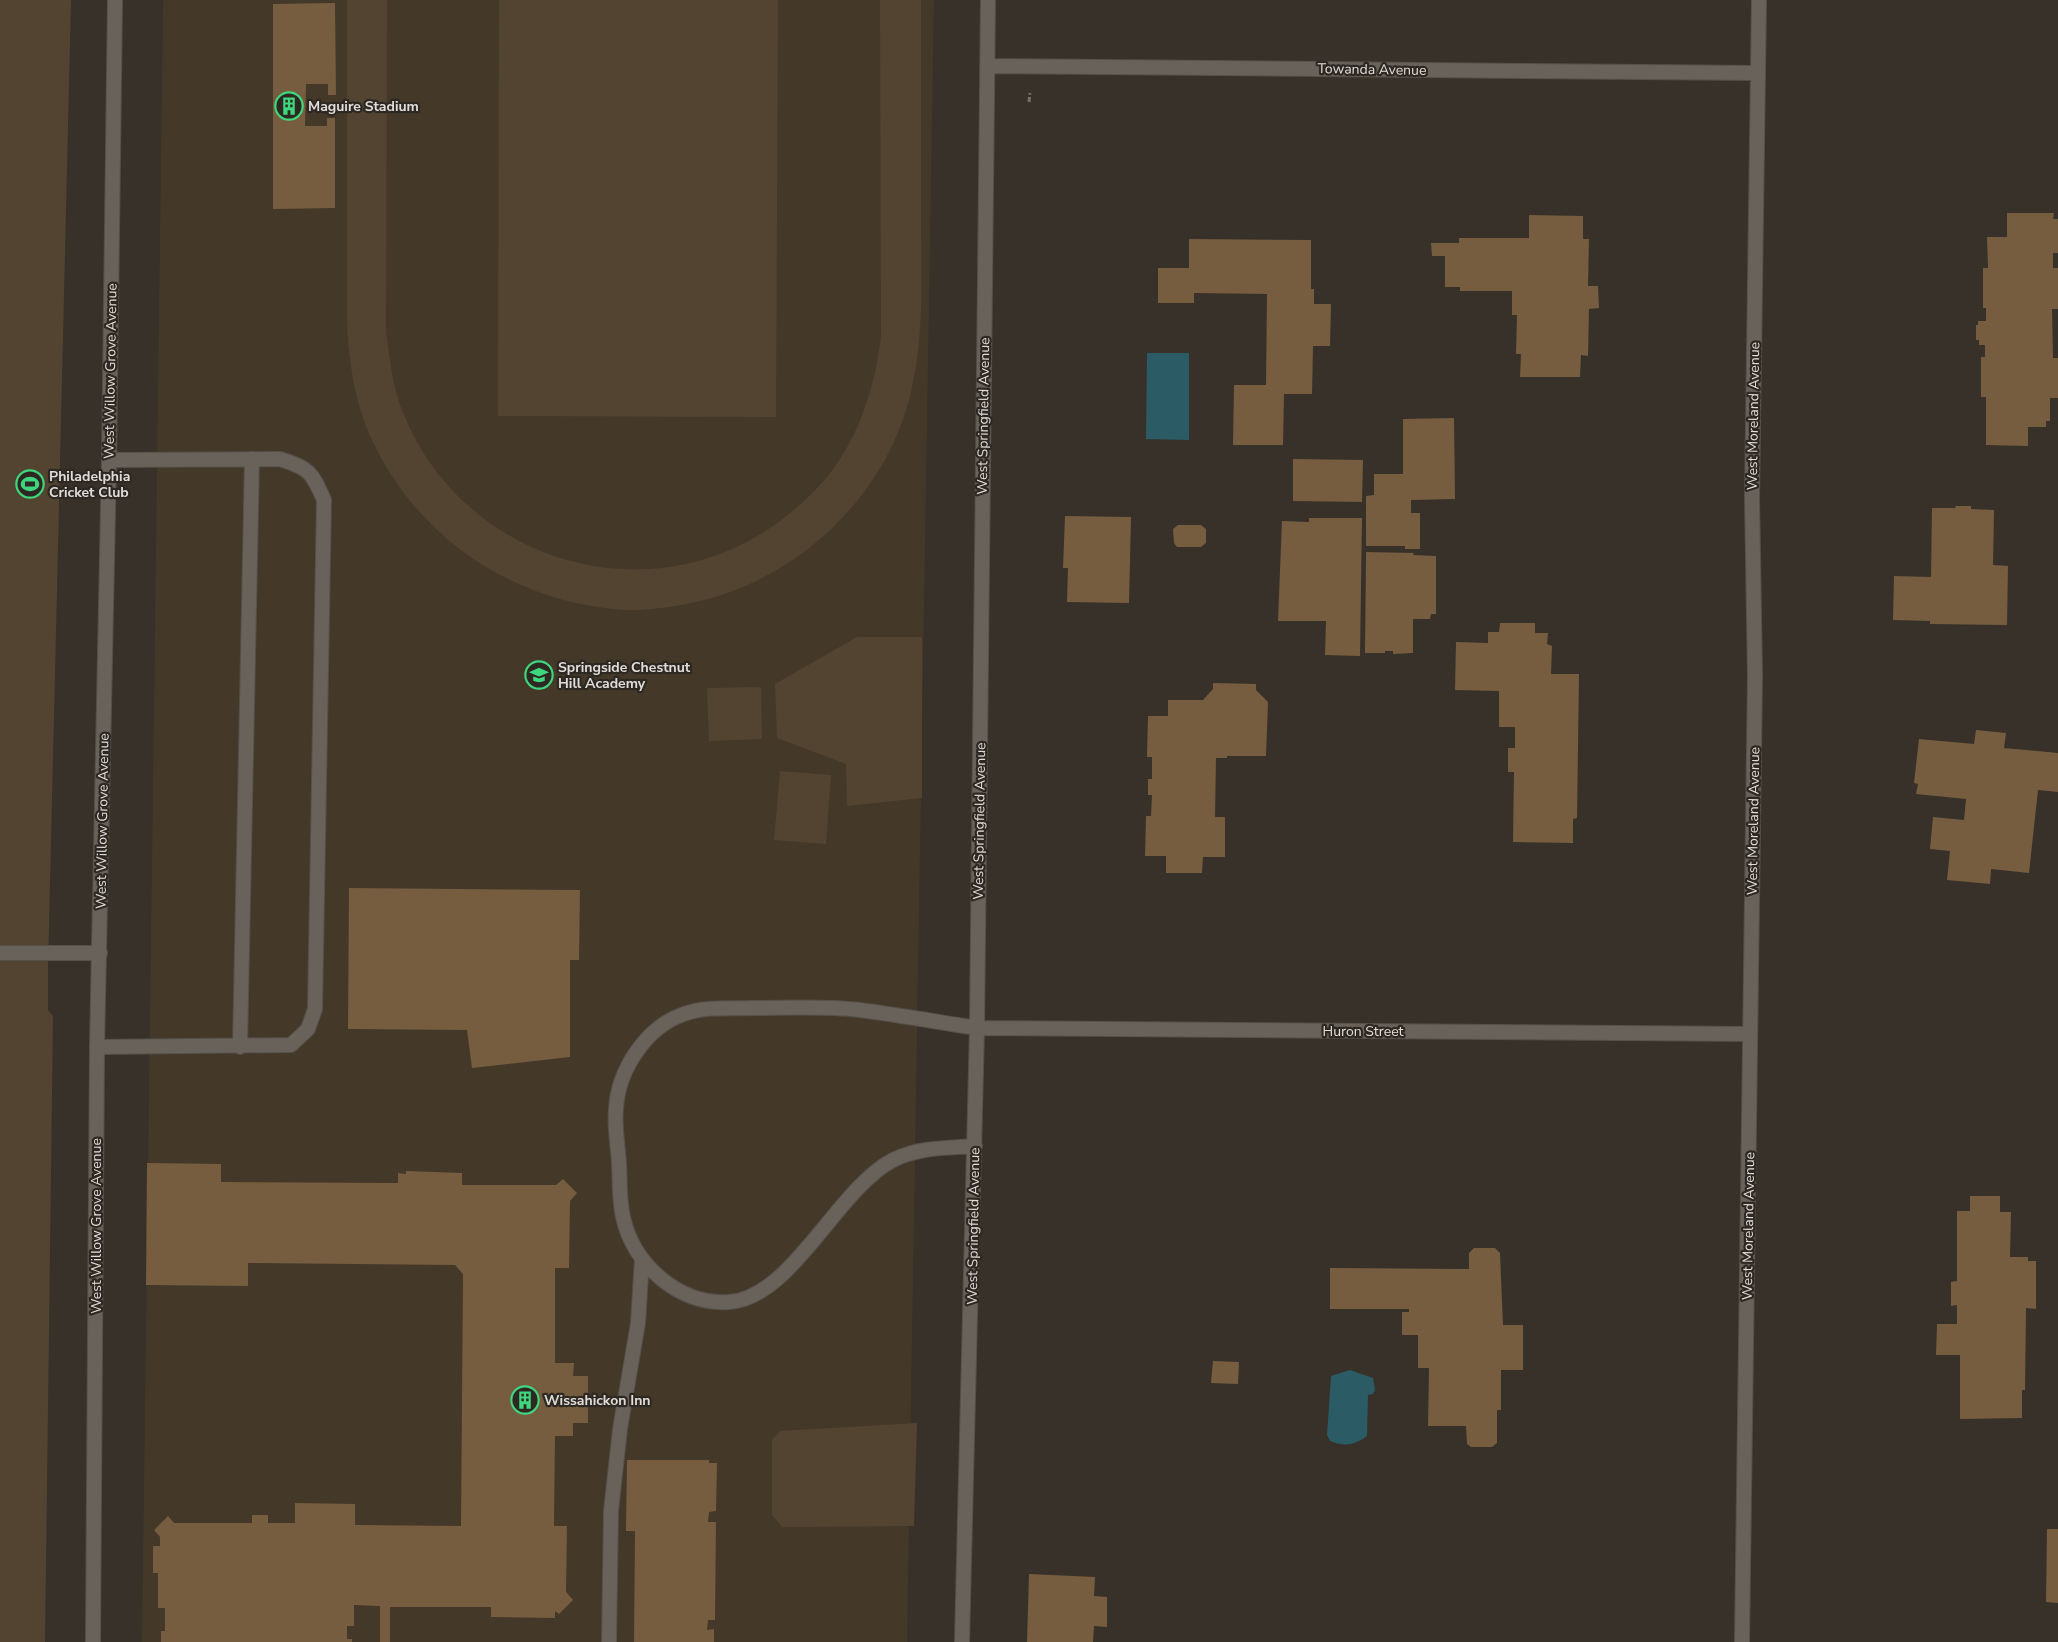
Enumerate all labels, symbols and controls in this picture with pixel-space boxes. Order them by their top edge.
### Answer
street label: Towanda Avenue [1317,59,1427,80]
building icon: Maguire Stadium [274,91,304,121]
place label: Maguire Stadium [308,97,419,116]
street label: West Willow Grove Avenue [99,283,122,459]
street label: West Springfield Avenue [973,337,994,495]
street label: West Moreland Avenue [1743,342,1764,490]
place label: Philadelphia Cricket Club [49,467,130,502]
sports icon: Philadelphia Cricket Club [15,469,45,499]
place label: Springside Chestnut Hill Academy [558,658,691,693]
school or university icon: Springside Chestnut Hill Academy [524,660,554,690]
street label: West Willow Grove Avenue [91,733,114,909]
street label: West Springfield Avenue [969,742,990,900]
street label: West Moreland Avenue [1743,747,1764,895]
street label: Huron Street [1323,1022,1404,1041]
street label: West Willow Grove Avenue [87,1138,106,1314]
street label: West Springfield Avenue [963,1147,984,1305]
street label: West Moreland Avenue [1738,1152,1759,1300]
building icon: Wissahickon Inn [510,1385,540,1415]
place label: Wissahickon Inn [544,1391,651,1410]

